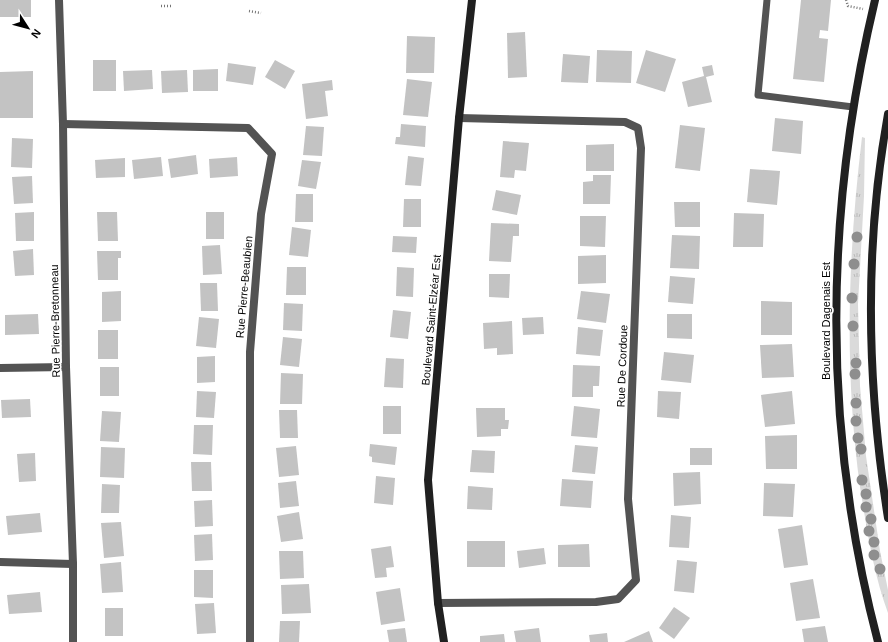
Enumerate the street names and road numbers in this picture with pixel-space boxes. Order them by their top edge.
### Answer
street label: Rue Pierre-Beaubien [234,235,254,339]
street label: Boulevard Saint-Elzéar Est [419,254,443,386]
street label: Boulevard Dagenais Est [820,262,832,380]
street label: Rue Pierre-Bretonneau [48,264,62,378]
street label: Rue De Cordoue [615,325,629,407]

